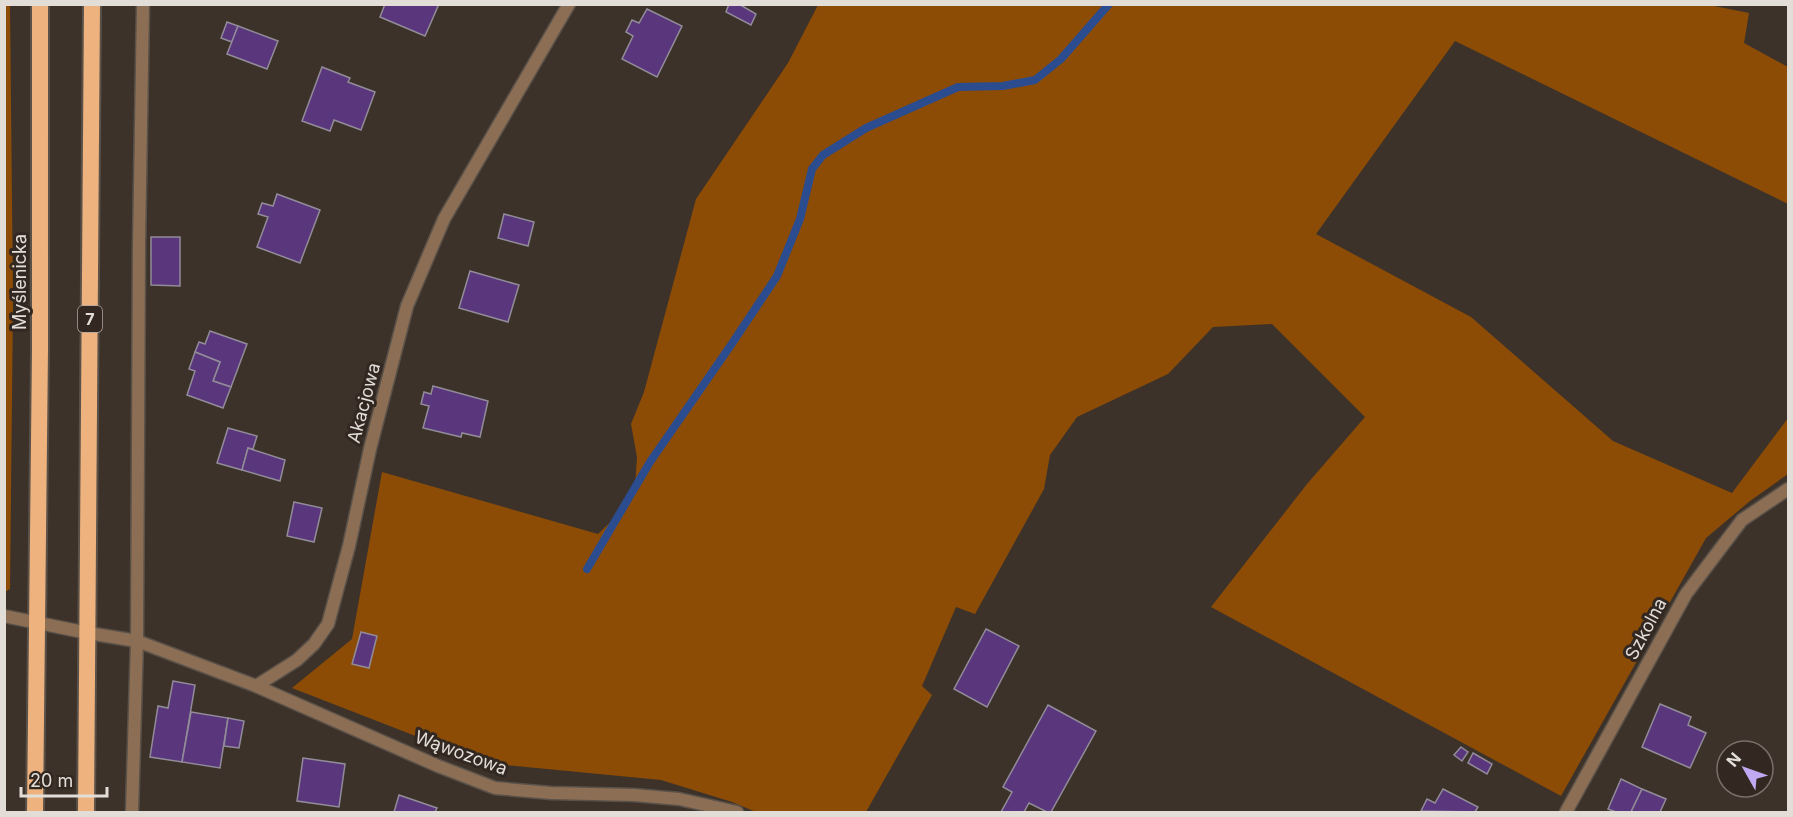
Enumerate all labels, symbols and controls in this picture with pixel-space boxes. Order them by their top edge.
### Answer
street label: Myślenicka [9,234,30,330]
road number: 7 [78,306,102,332]
street label: Akacjowa [343,360,384,445]
street label: Szkolna [1621,594,1671,663]
street label: Wąwozowa [412,726,510,779]
north arrow [1715,739,1775,799]
text: N [1722,748,1745,770]
scale bar [21,760,106,798]
text: 20 m [30,770,73,791]

